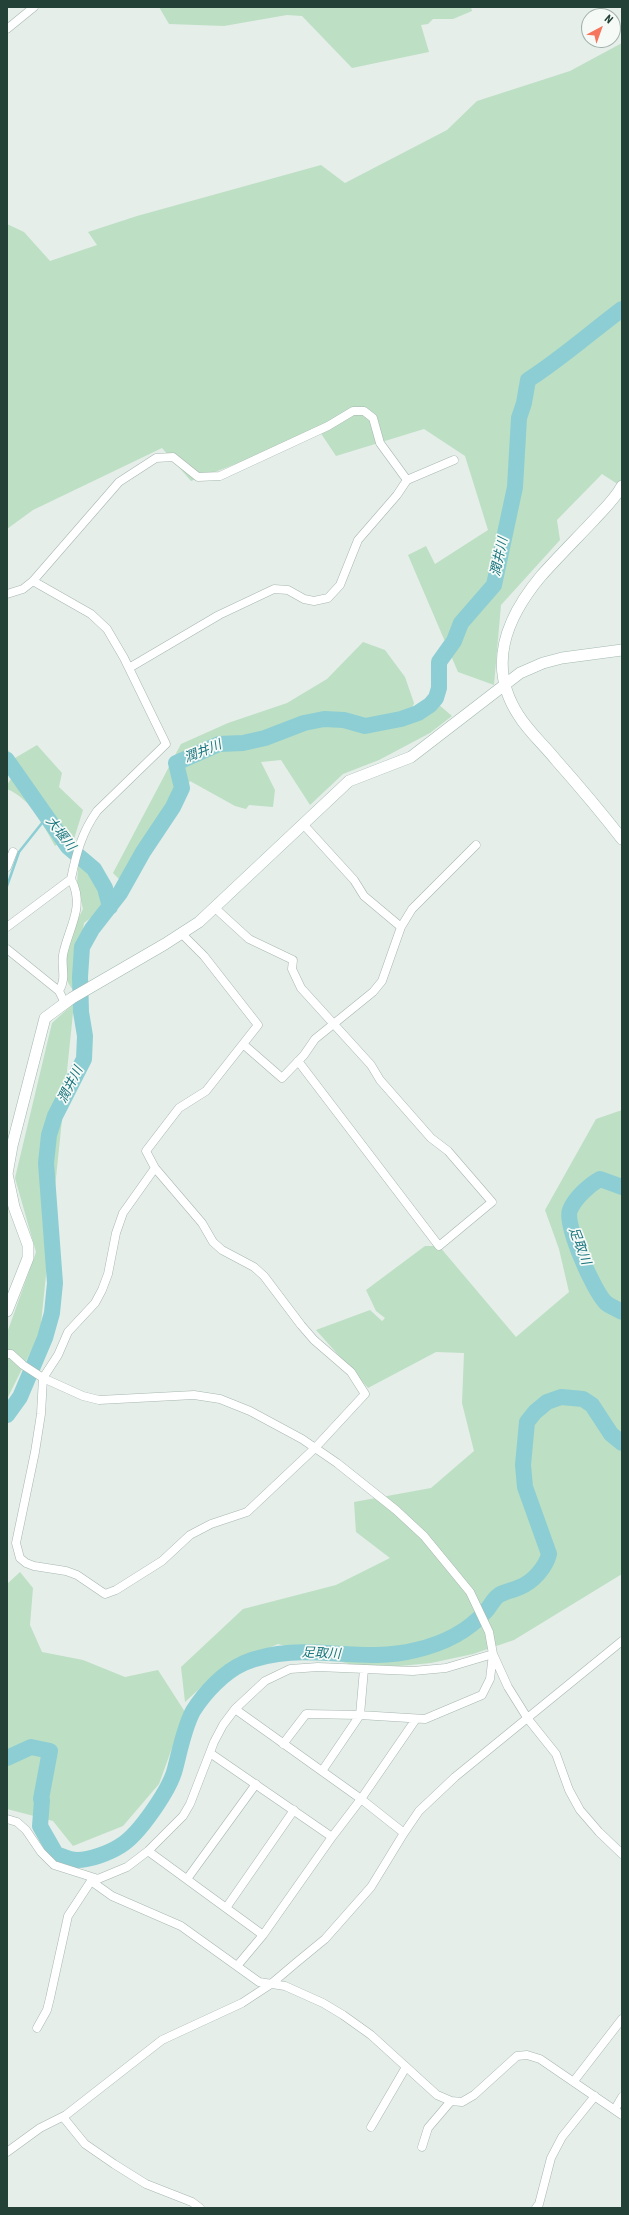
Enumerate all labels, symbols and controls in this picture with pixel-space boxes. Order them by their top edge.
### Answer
north arrow [581,8,621,48]
text: N [602,12,615,26]
water label: 潤井川 [488,536,512,578]
water label: 潤井川 [182,737,224,767]
water label: 大堰川 [42,814,78,854]
water label: 潤井川 [55,1064,87,1106]
water label: 足取川 [565,1225,593,1267]
water label: 足取川 [301,1646,341,1662]

